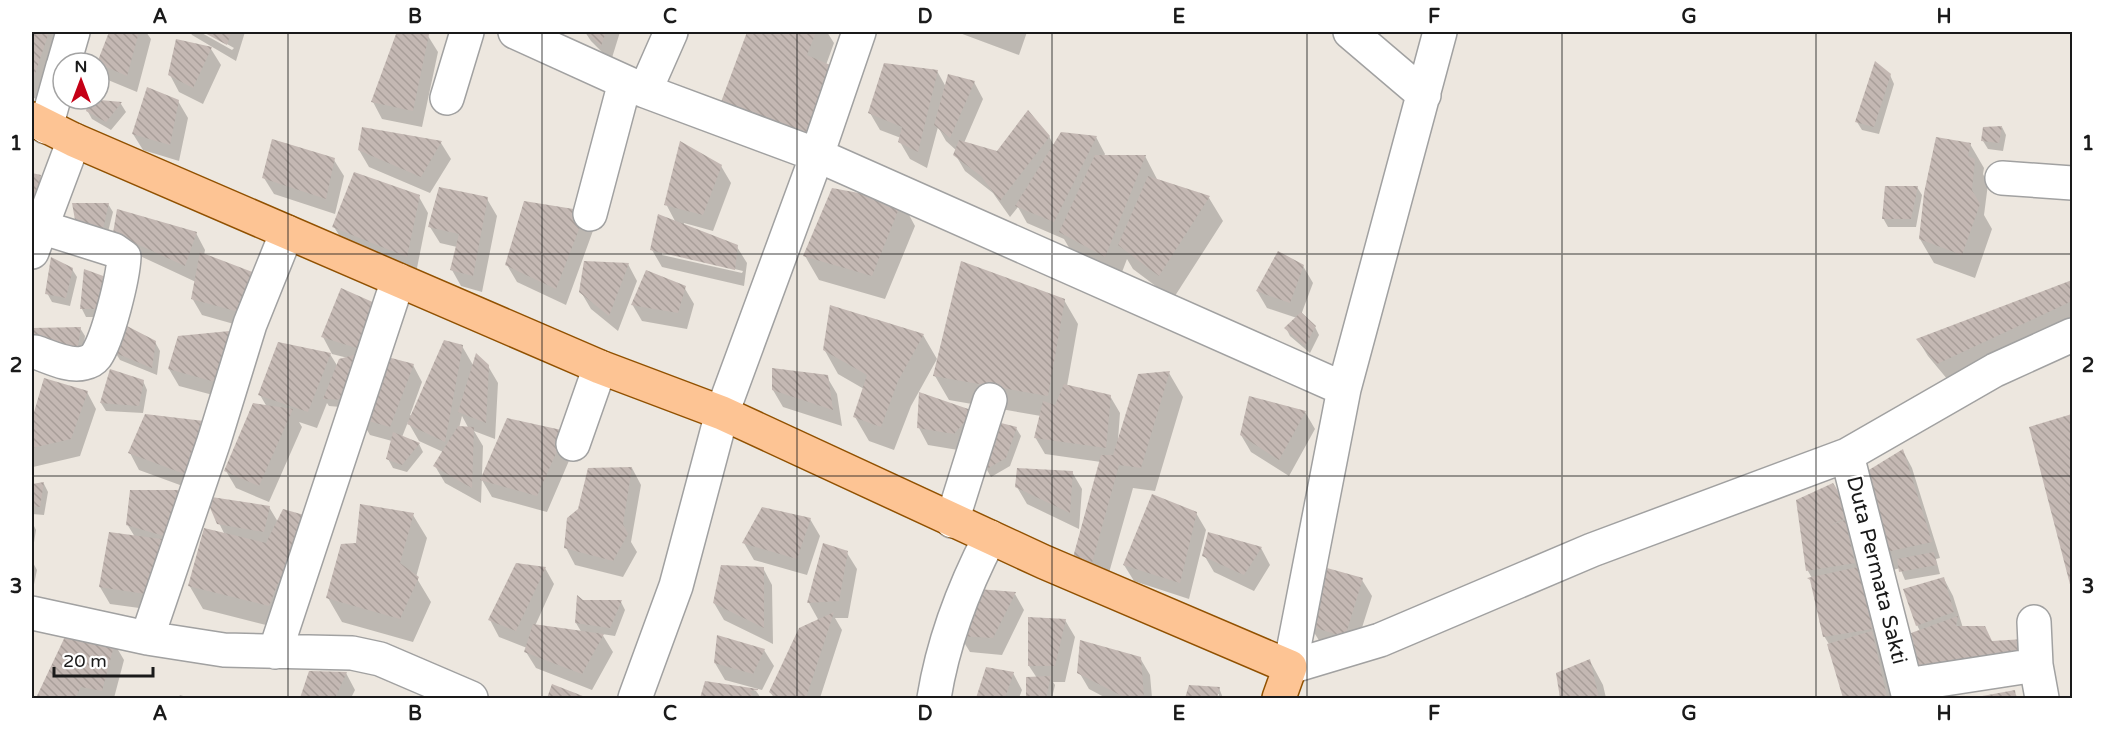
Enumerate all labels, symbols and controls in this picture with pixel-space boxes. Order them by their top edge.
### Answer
text: A [153,5,168,29]
text: B [408,5,422,29]
text: C [663,5,677,29]
text: D [917,5,933,29]
text: E [1173,5,1186,29]
text: F [1428,5,1440,29]
text: G [1681,5,1697,29]
text: H [1936,5,1952,29]
north arrow [51,51,111,111]
text: N [75,57,87,77]
text: 1 [10,132,22,156]
text: 1 [2082,132,2094,156]
text: 2 [10,354,22,378]
text: 2 [2082,354,2094,378]
street label: Duta Permata Sakti [1841,473,1912,667]
text: 3 [10,575,22,599]
text: 3 [2082,575,2094,599]
scale bar [54,640,153,678]
text: 20 m [63,650,107,672]
text: A [153,702,168,726]
text: B [408,702,422,726]
text: C [663,702,677,726]
text: D [917,702,933,726]
text: E [1173,702,1186,726]
text: F [1428,702,1440,726]
text: G [1681,702,1697,726]
text: H [1936,702,1952,726]

